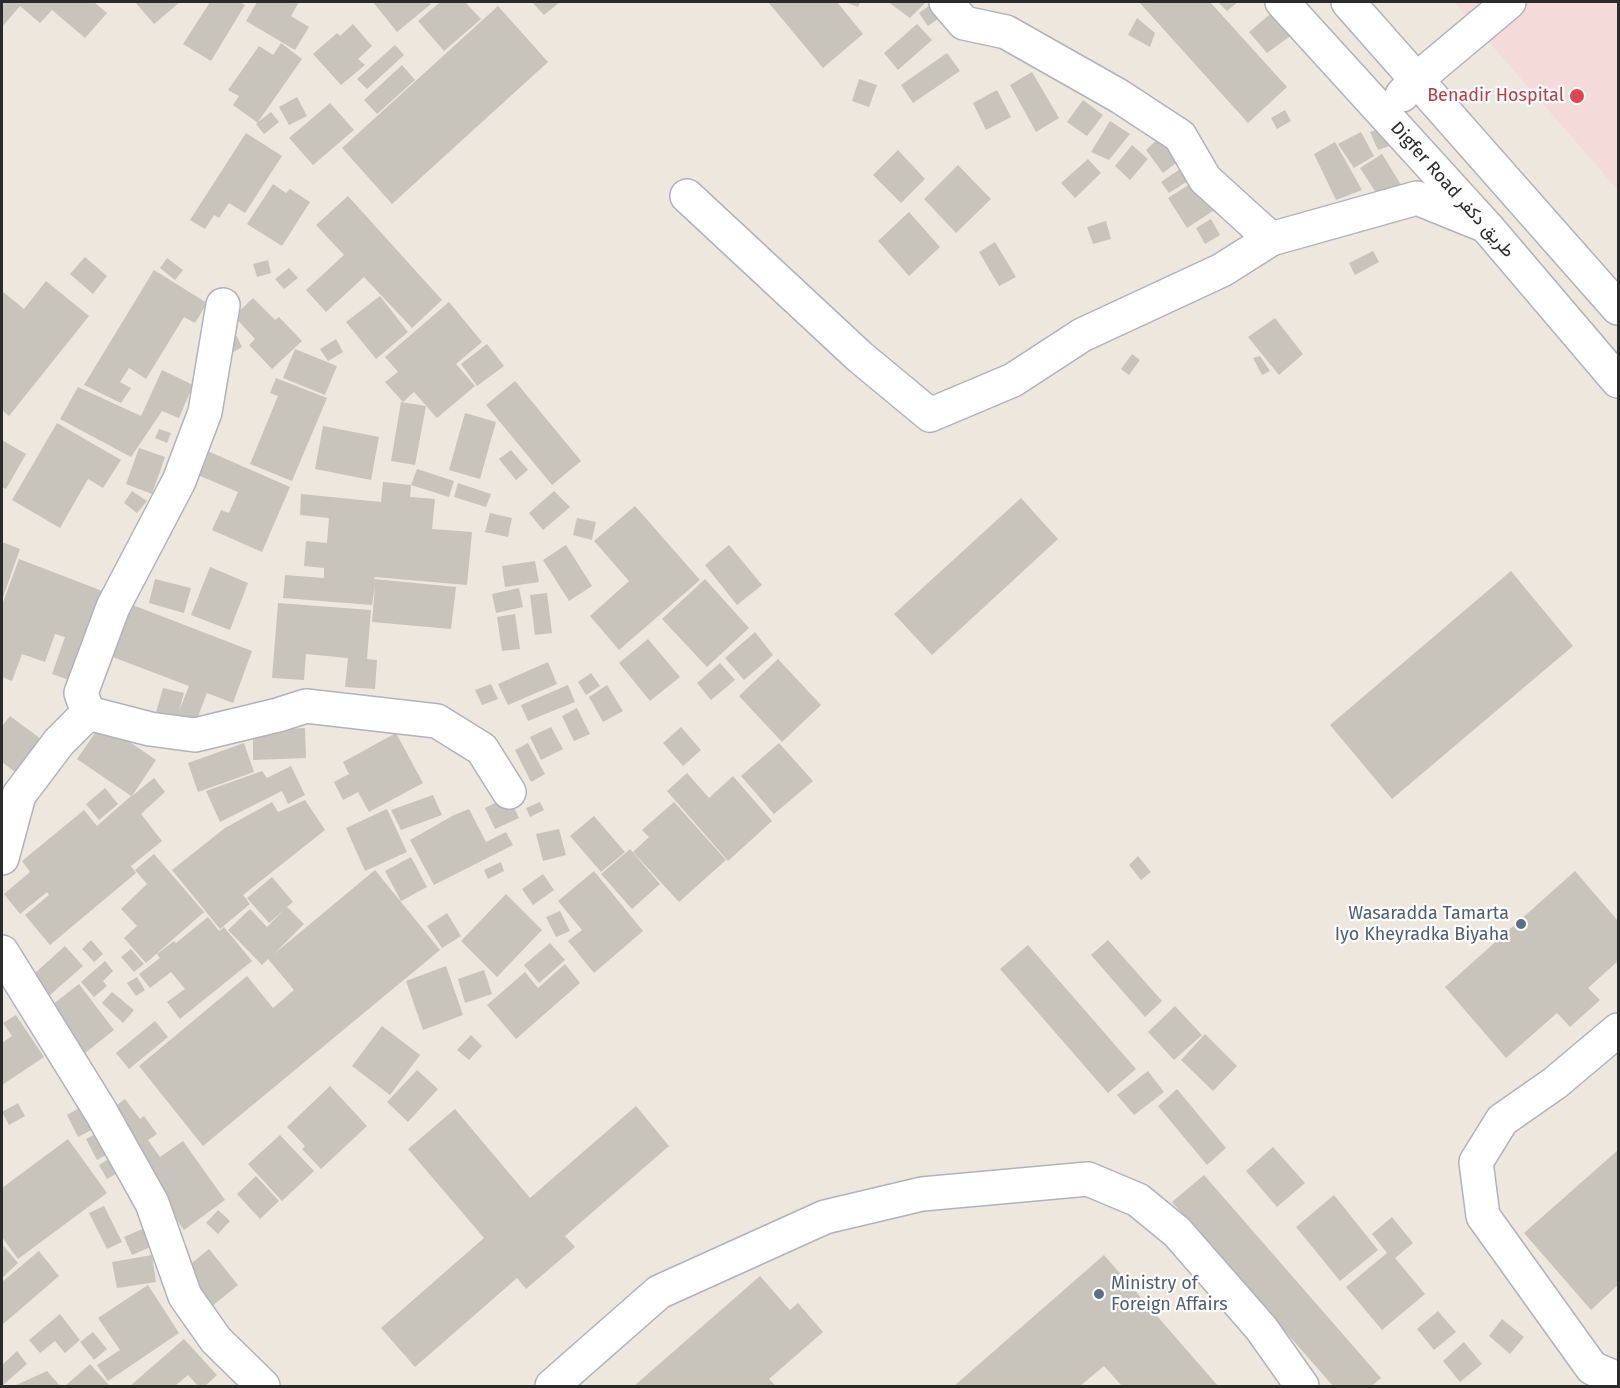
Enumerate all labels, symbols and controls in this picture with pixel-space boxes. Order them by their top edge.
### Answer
place label: Benadir Hospital [1427,85,1564,107]
marker: Benadir Hospital [1568,87,1586,105]
street label: Digfer Road طريق دكفر [1385,118,1519,262]
place label: Wasaradda Tamarta Iyo Kheyradka Biyaha [1335,903,1509,946]
marker: Wasaradda Tamarta Iyo Kheyradka Biyaha [1514,917,1528,931]
place label: Ministry of Foreign Affairs [1111,1273,1228,1316]
marker: Ministry of Foreign Affairs [1092,1287,1106,1301]

